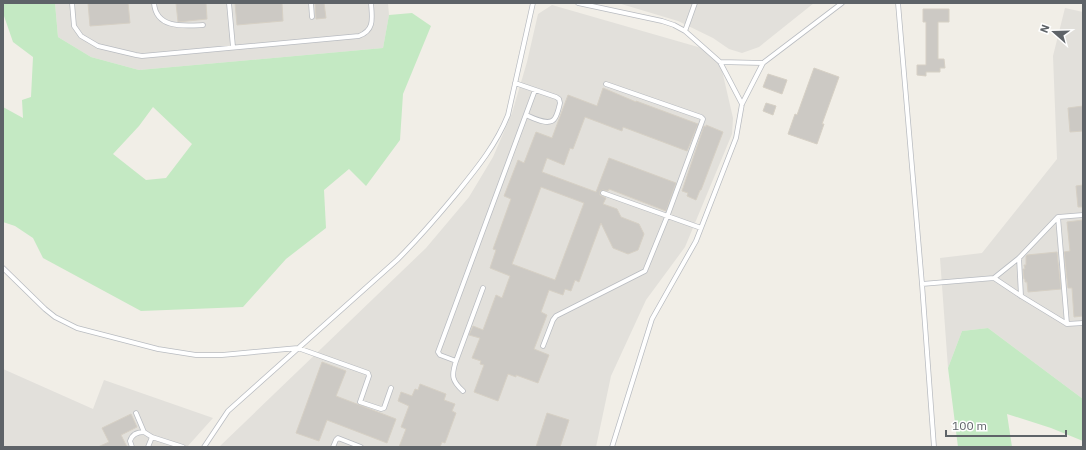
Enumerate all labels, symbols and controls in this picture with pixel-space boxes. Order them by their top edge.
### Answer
north arrow [1034,12,1074,52]
text: N [1037,22,1053,35]
scale bar [946,412,1066,438]
text: 100 m [952,418,987,433]

